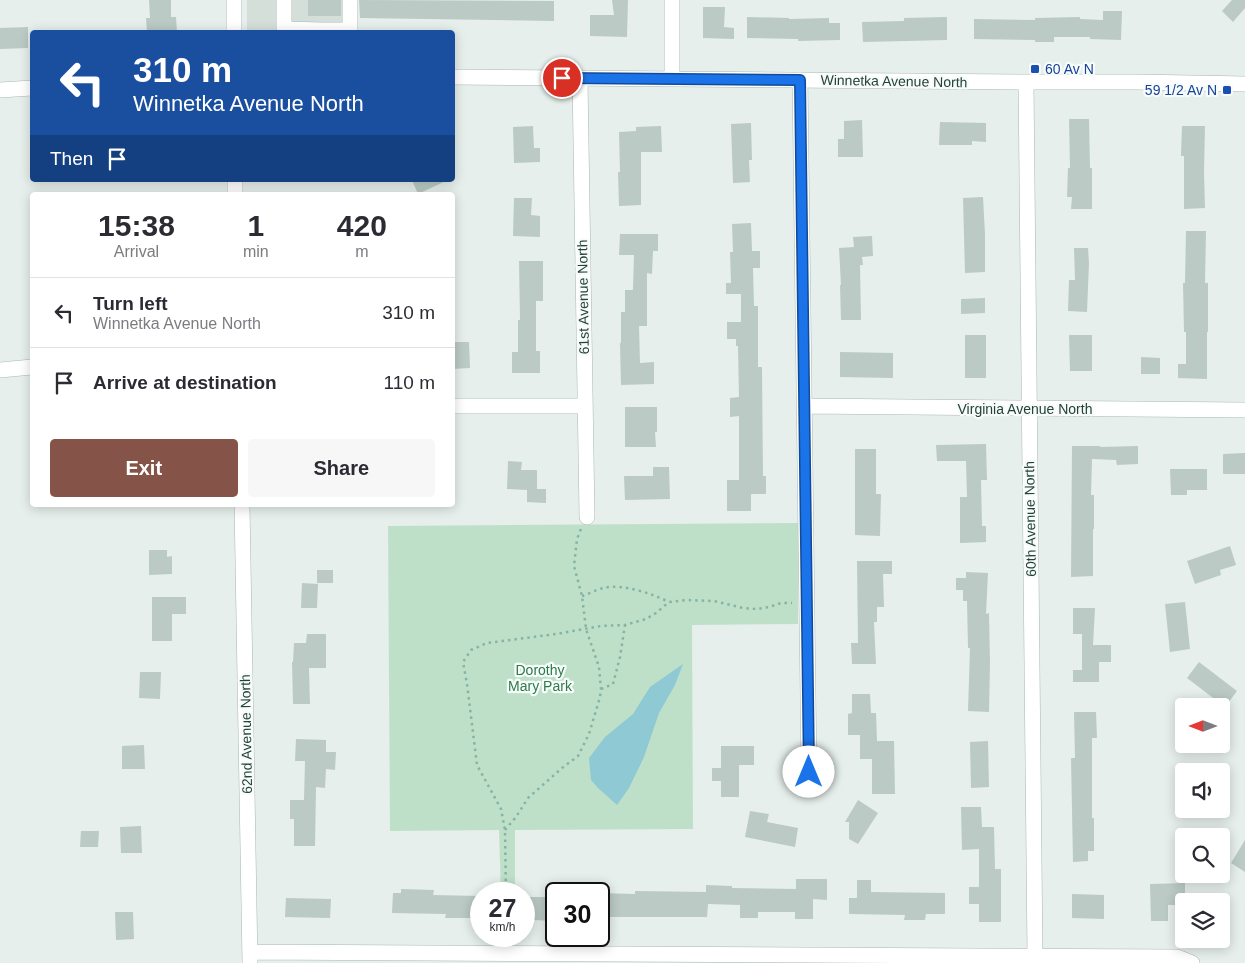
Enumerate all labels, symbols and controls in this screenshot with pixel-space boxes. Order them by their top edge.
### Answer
icon: left [50,50,115,115]
text: 310 m [133,50,232,89]
pin [541,57,583,99]
place label: 60 Av N [1045,61,1094,77]
marker: 60 Av N [1029,63,1041,75]
icon: arrive [548,64,576,92]
street label: Winnetka Avenue North [820,72,968,90]
place label: 59 1/2 Av N [1145,82,1217,98]
marker: 59 1/2 Av N [1221,84,1233,96]
text: Winnetka Avenue North [133,91,364,116]
icon: arrive [103,145,131,173]
text: Then [50,148,93,169]
text: 15:38 [98,209,175,242]
text: 1 [247,209,264,242]
text: 420 [337,209,387,242]
street label: 61st Avenue North [574,239,592,355]
text: Arrival [114,243,159,260]
text: min [243,243,269,260]
text: m [355,243,368,260]
text: Turn left [93,293,168,314]
icon: left [50,299,78,327]
text: 310 m [382,302,435,323]
text: Winnetka Avenue North [93,315,261,332]
icon: arrive [50,369,78,397]
text: Arrive at destination [93,372,277,393]
text: 110 m [384,372,435,393]
street label: Virginia Avenue North [958,401,1092,417]
button: Exit [50,439,238,497]
button: Share [248,439,435,497]
street label: 60th Avenue North [1021,461,1039,577]
park label: Dorothy Mary Park [508,662,573,694]
street label: 62nd Avenue North [237,674,255,794]
north arrow [1175,698,1230,752]
map controls [1175,698,1230,948]
position arrow [782,745,834,797]
button: sound [1175,763,1230,818]
button: search [1175,828,1230,883]
speed limit sign: 30 [545,882,610,947]
button: layers [1175,893,1230,948]
text: 27 [489,894,516,922]
text: km/h [489,920,516,934]

